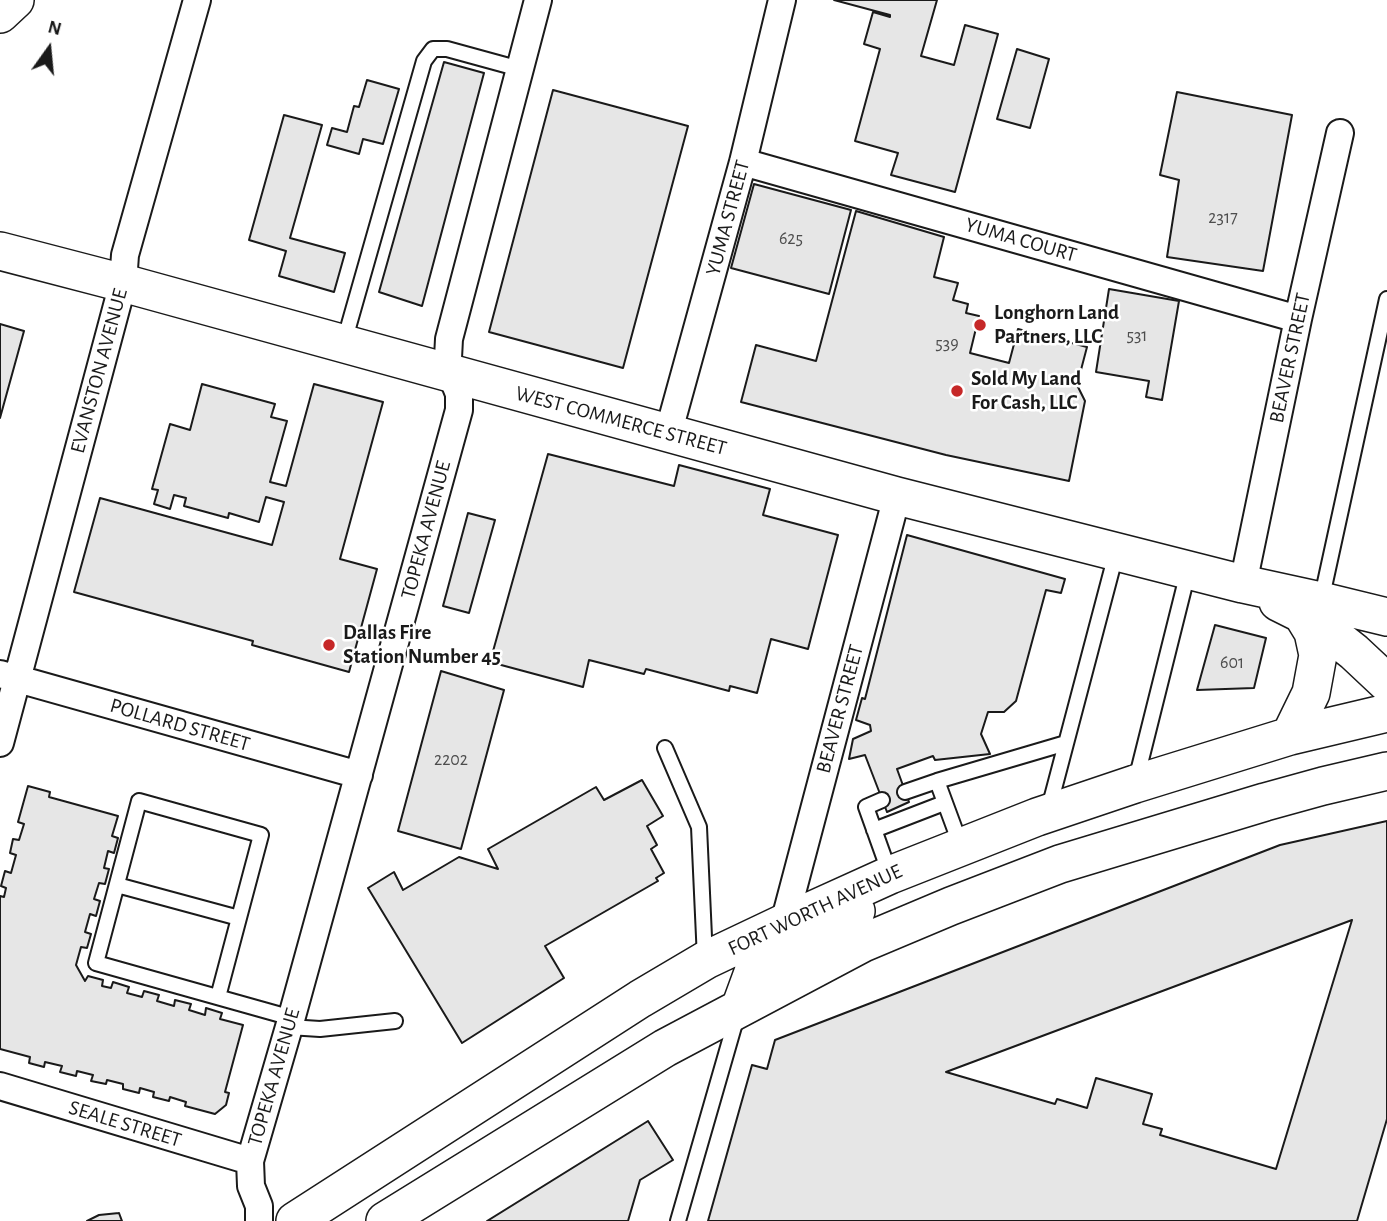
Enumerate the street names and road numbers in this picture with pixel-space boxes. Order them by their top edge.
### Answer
street label: YUMA STREET [700,158,756,278]
street label: YUMA COURT [962,212,1080,268]
street label: EVANSTON AVENUE [65,286,133,456]
street label: BEAVER STREET [1264,291,1316,425]
street label: WEST COMMERCE STREET [513,381,729,461]
street label: TOPEKA AVENUE [395,458,457,602]
street label: BEAVER STREET [811,642,869,776]
street label: POLLARD STREET [107,693,253,757]
street label: FORT WORTH AVENUE [724,859,906,961]
street label: TOPEKA AVENUE [242,1005,306,1149]
street label: SEALE STREET [66,1095,184,1153]

